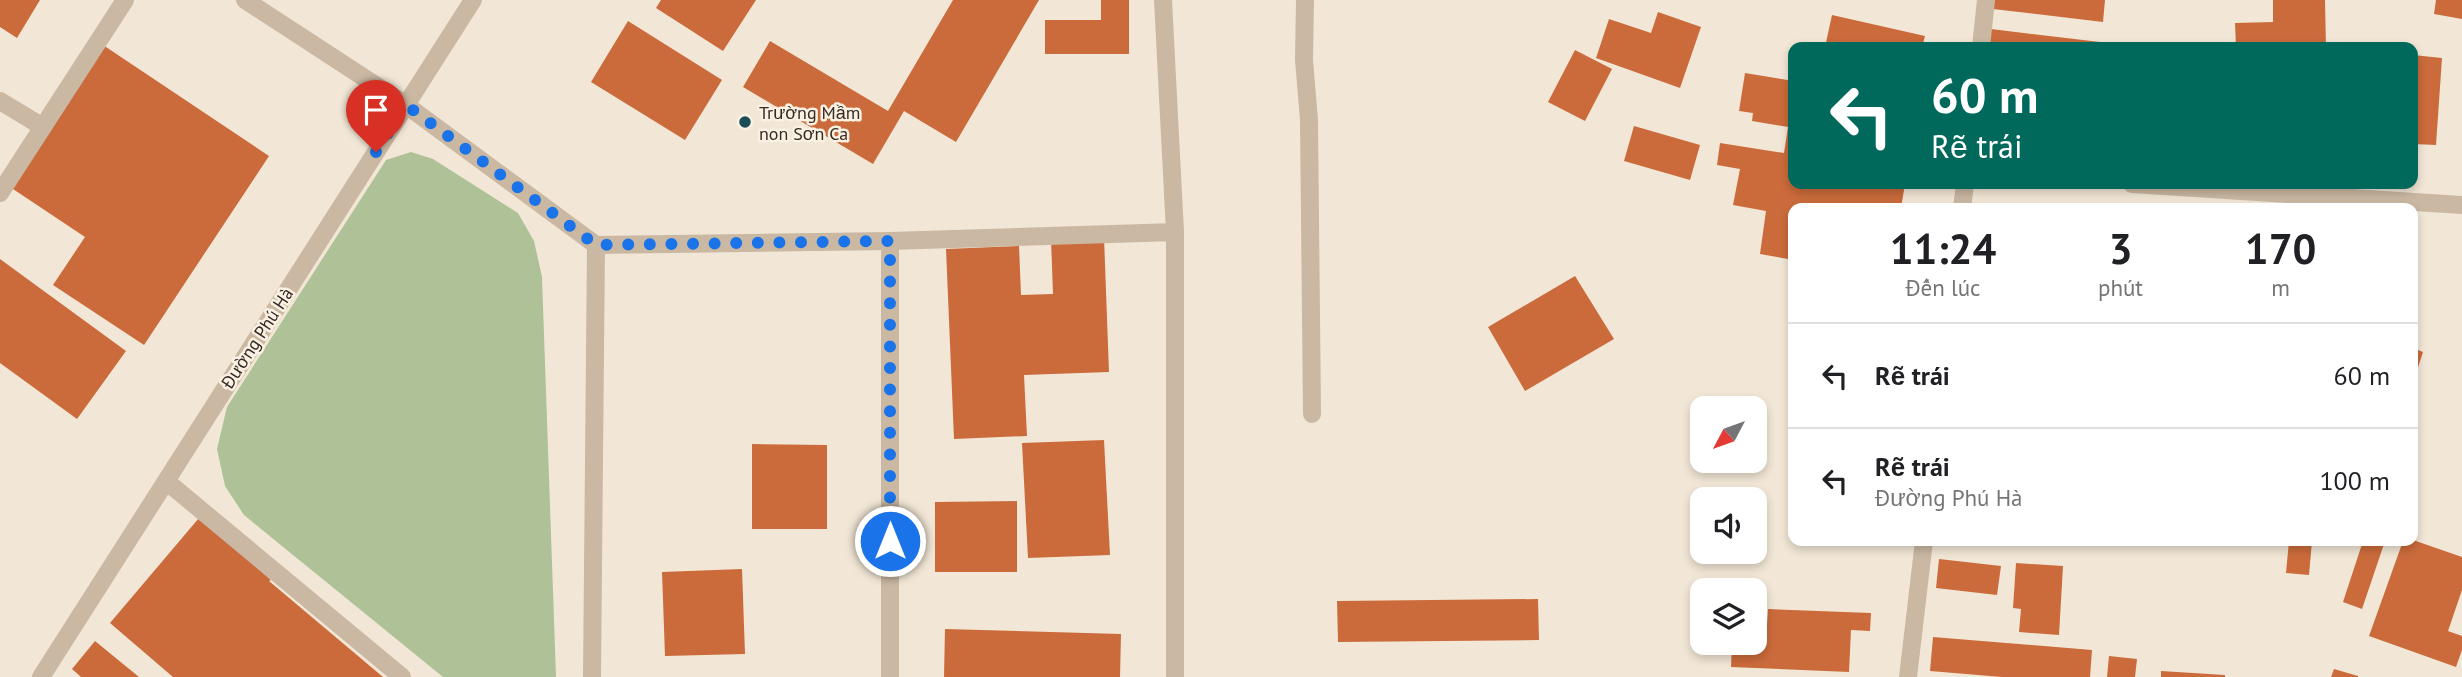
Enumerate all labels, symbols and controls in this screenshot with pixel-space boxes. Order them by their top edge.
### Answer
text: 60 m [1931,63,2038,127]
icon: left [1816,70,1907,161]
pin [346,80,406,152]
icon: arrive [357,91,395,129]
place label: Trường Mầm non Sơn Ca [759,101,860,145]
marker: Trường Mầm non Sơn Ca [737,114,753,130]
text: Rẽ trái [1931,125,2023,167]
text: 11:24 [1890,221,1996,276]
text: 3 [2109,221,2132,276]
text: 170 [2245,221,2316,276]
text: Đến lúc [1905,273,1980,302]
text: phút [2098,273,2143,302]
text: m [2271,273,2290,302]
street label: Đường Phú Hà [215,283,298,394]
icon: left [1816,357,1854,395]
text: Rẽ trái [1875,359,1950,392]
text: 60 m [2334,359,2390,392]
north arrow [1690,396,1768,472]
map controls [1690,396,1767,655]
text: Rẽ trái [1875,450,1950,483]
icon: left [1816,462,1854,500]
text: 100 m [2319,464,2390,497]
text: Đường Phú Hà [1875,483,2023,512]
button: sound [1690,487,1767,564]
position arrow [853,504,927,578]
button: layers [1690,578,1767,655]

